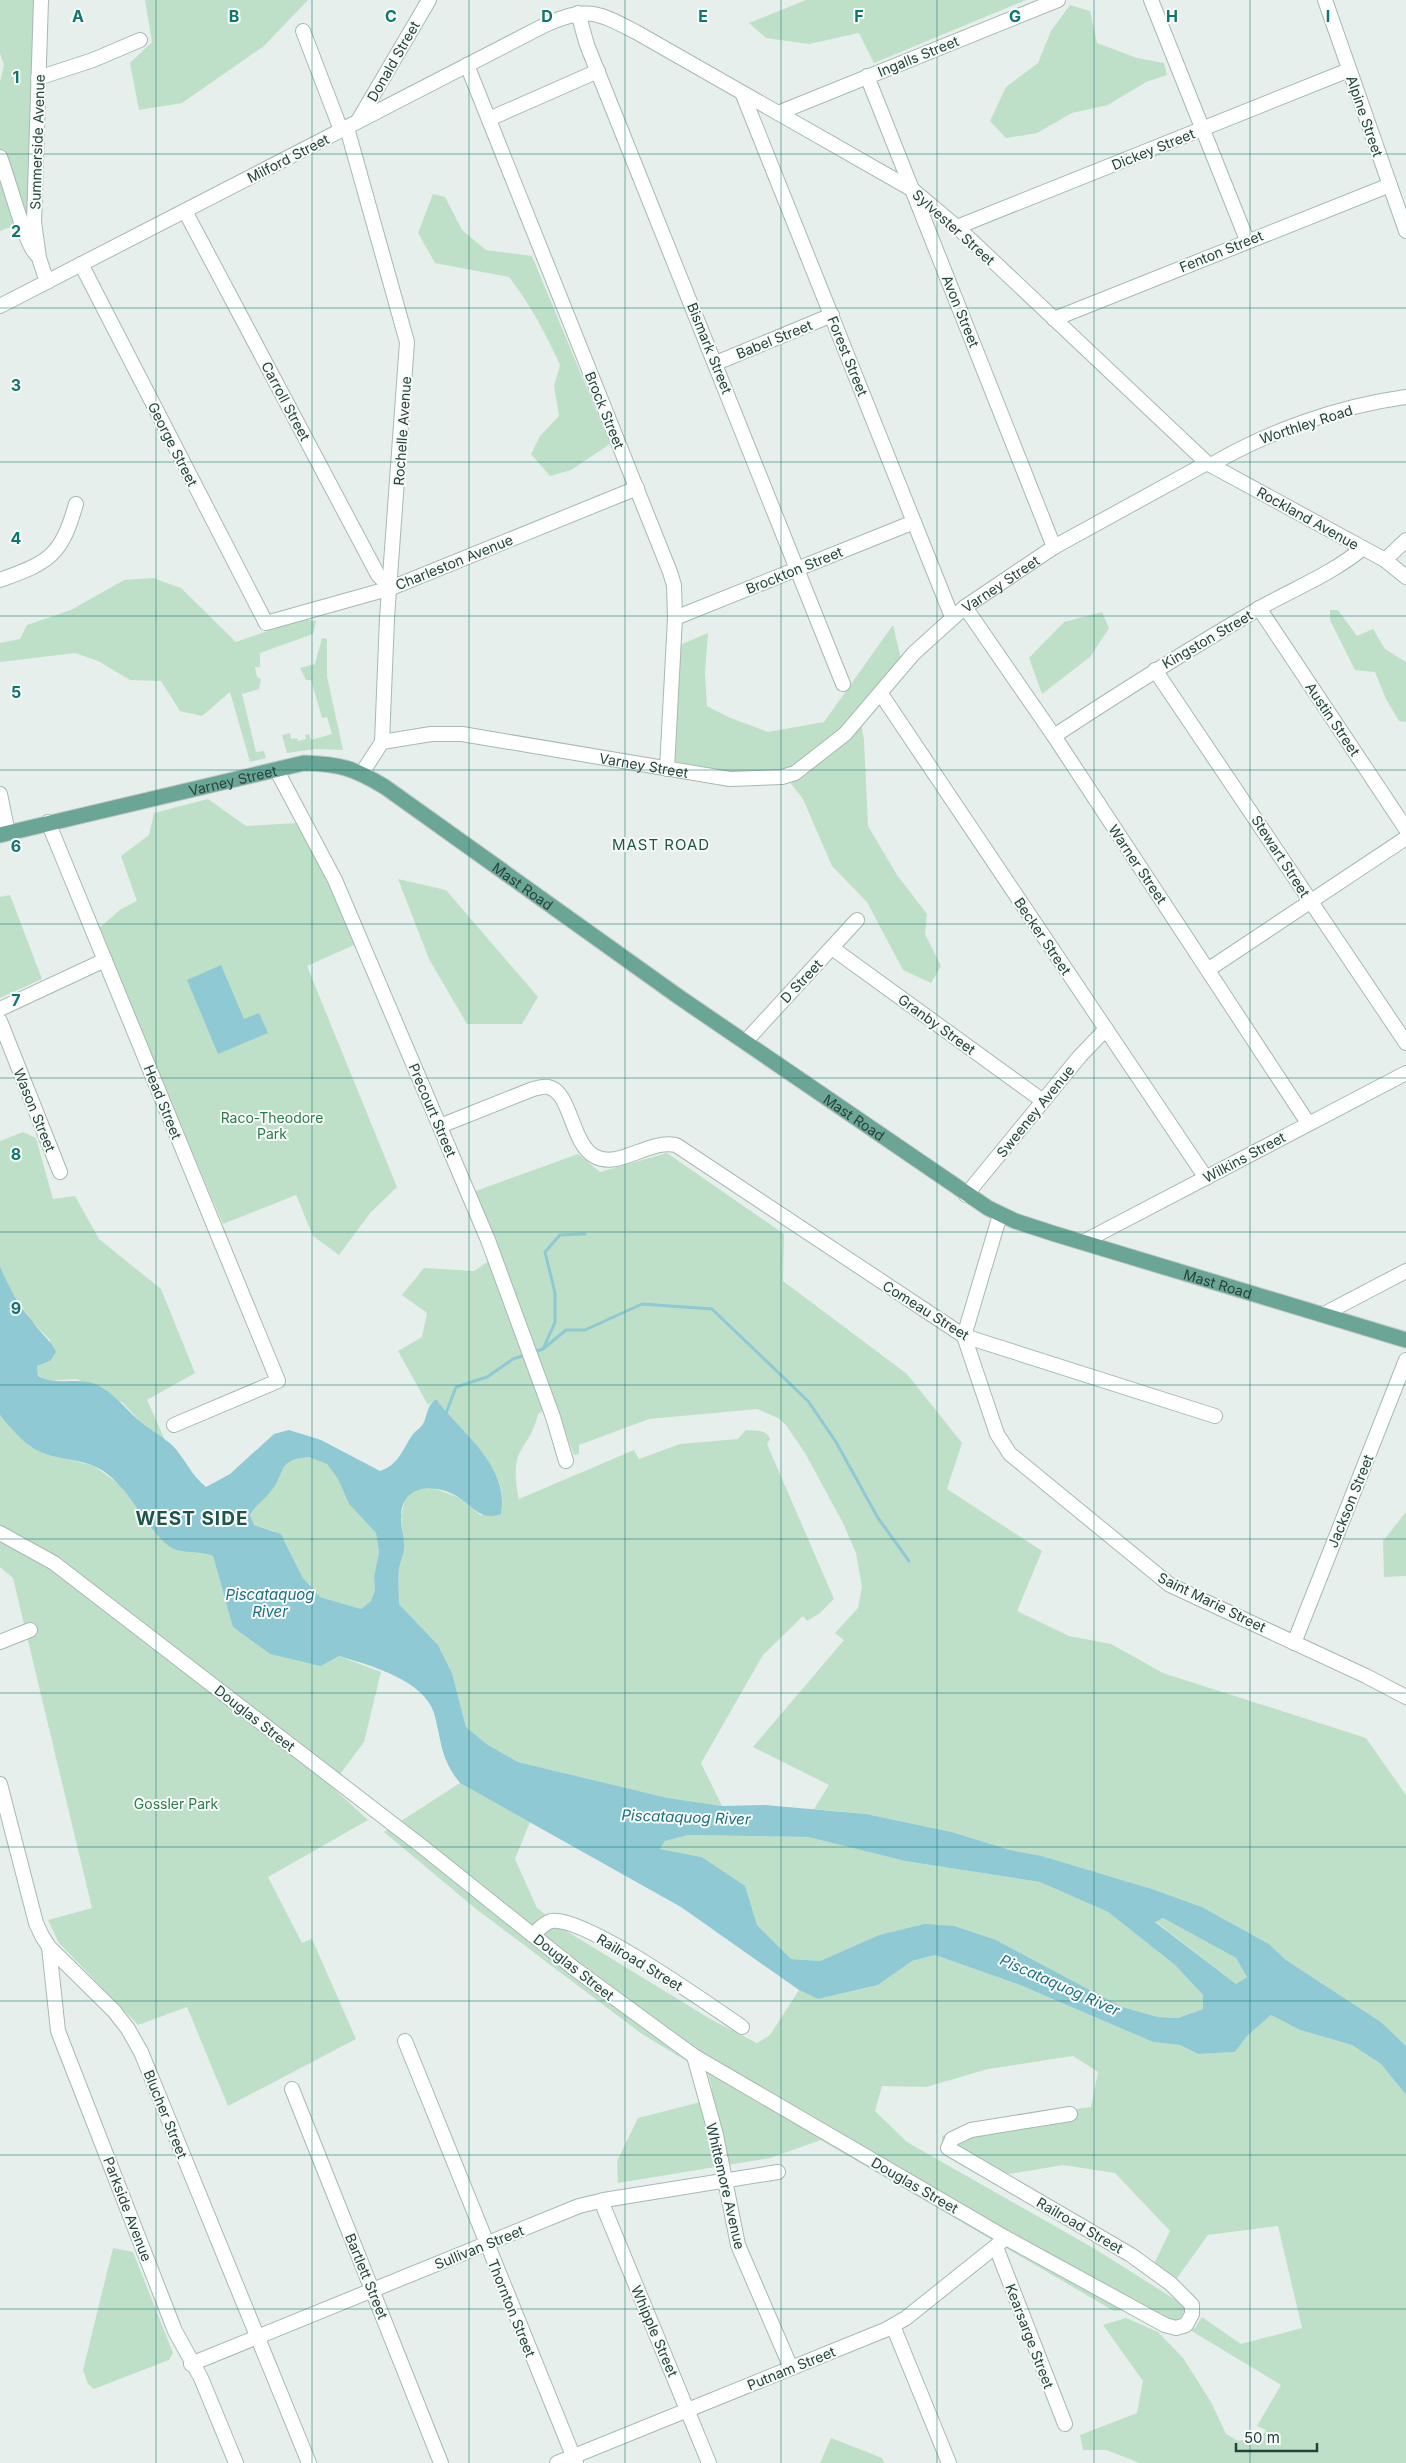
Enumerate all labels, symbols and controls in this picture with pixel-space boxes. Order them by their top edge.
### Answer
text: A [72,6,84,26]
text: B [229,6,239,26]
text: C [385,6,397,26]
text: D [541,6,553,26]
text: E [698,6,708,26]
text: F [854,6,864,26]
text: G [1009,6,1021,26]
text: H [1166,6,1178,26]
text: I [1326,6,1330,26]
street label: Donald Street [363,17,423,104]
street label: Ingalls Street [875,32,961,80]
text: 1 [13,67,19,87]
street label: Alpine Street [1343,73,1387,159]
street label: Summerside Avenue [26,74,48,210]
street label: Dickey Street [1109,124,1197,173]
street label: Milford Street [244,130,332,186]
street label: Sylvester Street [909,186,999,269]
text: 2 [11,221,21,241]
street label: Fenton Street [1177,226,1266,275]
street label: Avon Street [939,272,983,350]
street label: Bismark Street [684,300,736,396]
street label: Forest Street [824,314,872,399]
street label: Babel Street [733,316,815,362]
street label: Carroll Street [258,358,314,444]
street label: Brock Street [582,369,628,451]
text: 3 [11,375,21,395]
street label: Rochelle Avenue [390,376,414,486]
street label: George Street [144,399,202,489]
street label: Worthley Road [1257,401,1355,447]
street label: Rockland Avenue [1254,483,1362,553]
text: 4 [11,528,22,548]
street label: Charleston Avenue [393,531,515,593]
street label: Brockton Street [743,543,845,597]
street label: Varney Street [958,551,1043,615]
street label: Kingston Street [1159,606,1256,672]
street label: Austin Street [1302,679,1364,759]
text: 5 [11,682,21,702]
street label: Varney Street [598,749,690,780]
street label: Varney Street [187,761,279,799]
street label: Stewart Street [1248,812,1314,900]
street label: Warner Street [1105,821,1171,907]
district label: MAST ROAD [612,835,710,854]
text: 6 [11,836,21,856]
street label: Mast Road [490,858,557,913]
street label: Becker Street [1011,894,1075,978]
street label: D Street [777,955,826,1006]
text: 7 [11,990,21,1010]
street label: Granby Street [895,990,979,1058]
street label: Precourt Street [406,1061,461,1160]
street label: Sweeney Avenue [993,1061,1077,1161]
street label: Head Street [140,1062,186,1142]
street label: Wason Street [11,1066,60,1155]
street label: Mast Road [821,1090,888,1144]
park label: Raco-Theodore Park [221,1109,323,1142]
street label: Wilkins Street [1200,1128,1288,1186]
text: 8 [11,1144,21,1164]
street label: Mast Road [1182,1265,1254,1302]
street label: Comeau Street [880,1277,973,1344]
text: 9 [11,1298,21,1318]
street label: Jackson Street [1324,1452,1377,1550]
district label: WEST SIDE [136,1507,248,1530]
street label: Saint Marie Street [1155,1568,1269,1636]
water label: Piscataquog River [225,1585,315,1621]
street label: Douglas Street [211,1681,299,1755]
park label: Gossler Park [134,1795,218,1812]
water label: Piscataquog River [621,1805,751,1829]
street label: Douglas Street [530,1930,618,2004]
street label: Railroad Street [594,1930,686,1994]
water label: Piscataquog River [997,1950,1123,2020]
street label: Blucher Street [141,2067,192,2161]
street label: Whittemore Avenue [703,2121,749,2251]
street label: Douglas Street [869,2153,962,2217]
street label: Parkside Avenue [100,2154,156,2264]
street label: Railroad Street [1034,2193,1127,2257]
street label: Sullivan Street [432,2221,527,2273]
street label: Bartlett Street [342,2231,392,2322]
street label: Thornton Street [485,2257,540,2360]
street label: Kearsarge Street [1002,2281,1058,2391]
street label: Whipple Street [628,2283,682,2380]
street label: Putnam Street [744,2342,838,2393]
scale bar [1236,2420,1317,2452]
text: 50 m [1244,2428,1280,2447]

